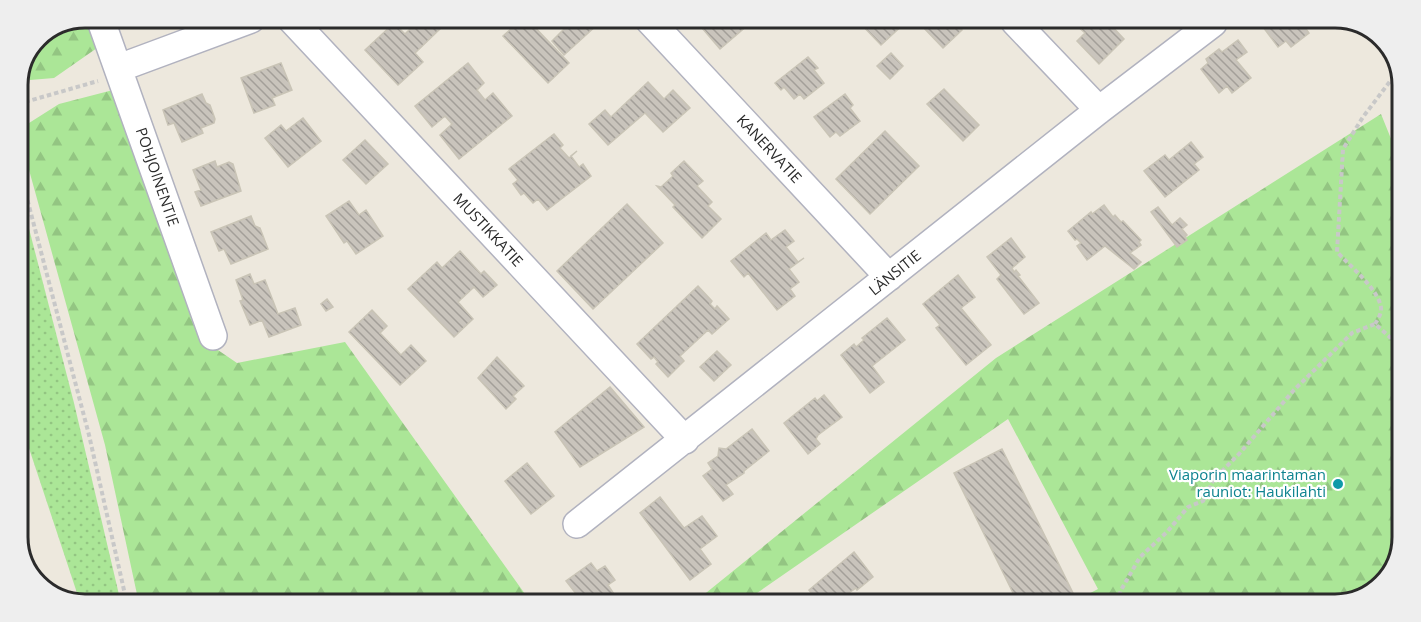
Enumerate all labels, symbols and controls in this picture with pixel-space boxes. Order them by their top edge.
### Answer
street label: KANERVATIE [733,110,807,187]
street label: POHJOINENTIE [132,125,184,229]
street label: MUSTIKKATIE [449,188,528,270]
street label: LÄNSITIE [864,245,925,299]
place label: Viaporin maarintaman rauniot: Haukilahti [1169,464,1326,501]
marker: Viaporin maarintaman rauniot: Haukilahti [1331,477,1345,491]

